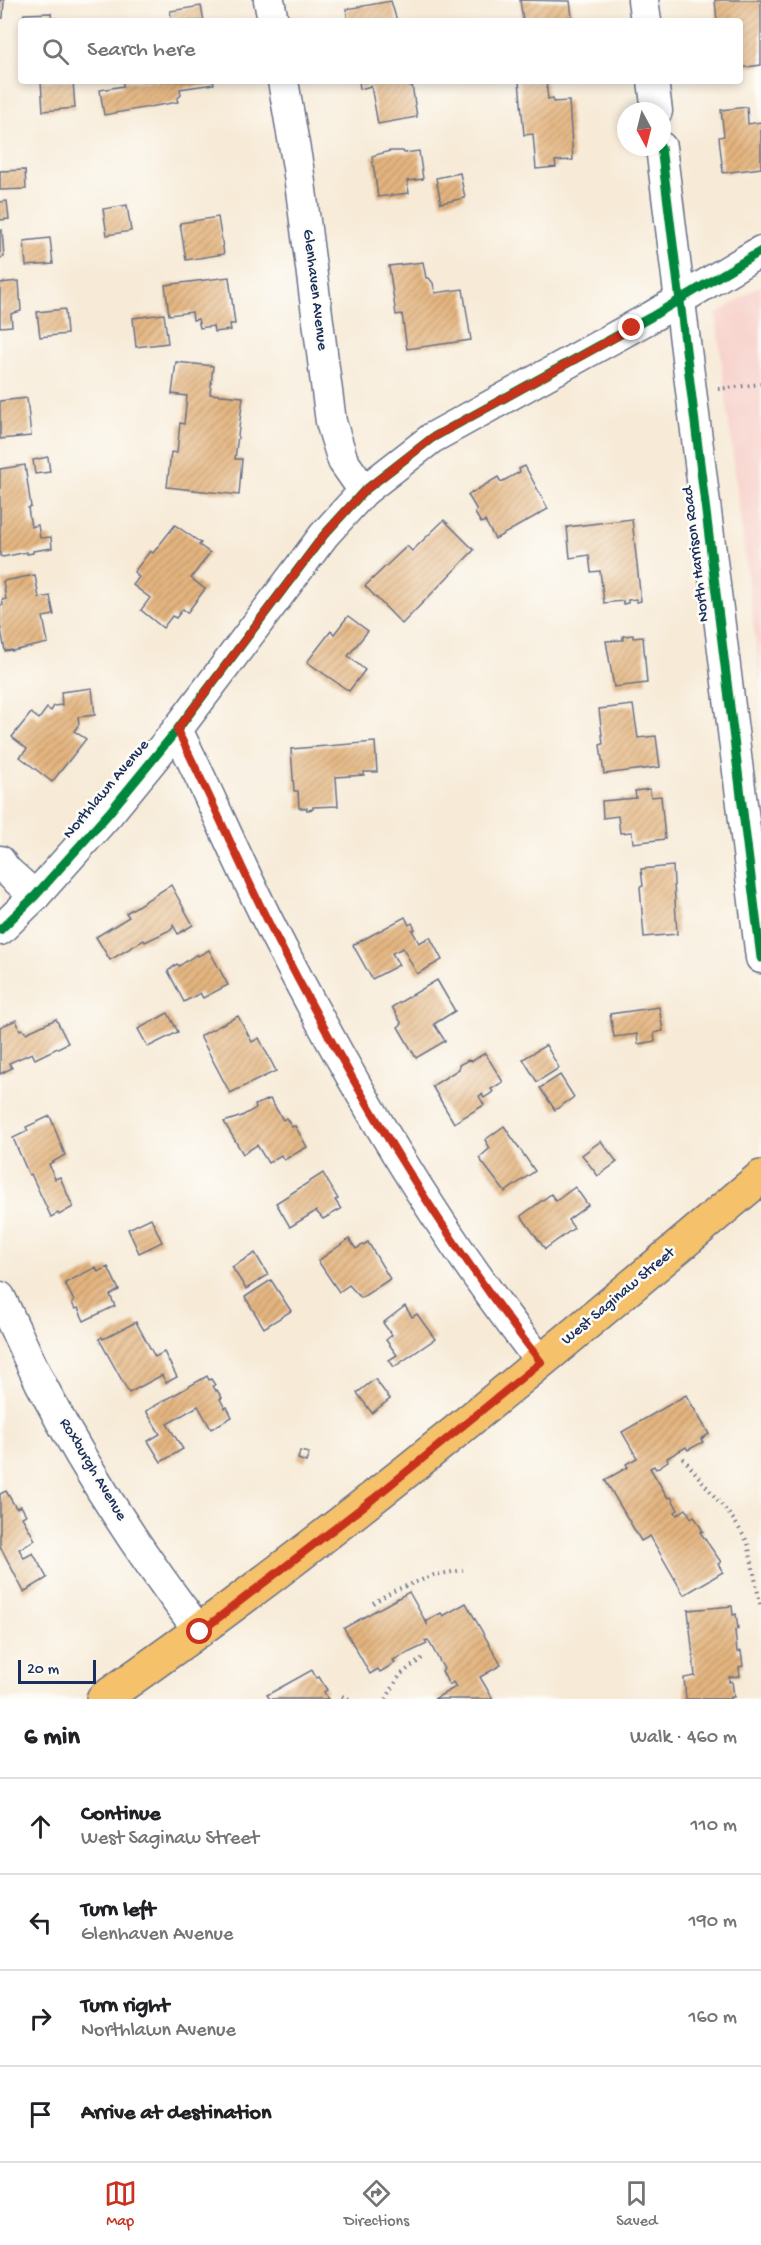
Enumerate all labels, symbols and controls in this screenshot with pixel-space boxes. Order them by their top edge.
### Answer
search box [18,18,743,84]
icon: search [39,35,72,68]
text: Search here [87,38,195,64]
north arrow [617,102,671,156]
street label: Glenhaven Avenue [297,228,331,352]
route end [618,314,644,340]
street label: North Harrison Road [679,483,715,623]
street label: Northlawn Avenue [60,736,155,844]
street label: West Saginaw Street [558,1243,681,1350]
street label: Roxburgh Avenue [54,1415,130,1525]
route start [186,1618,212,1644]
scale bar [18,1657,96,1684]
text: 20 m [27,1661,59,1680]
text: 6 min [24,1723,80,1754]
text: Walk · 460 m [630,1727,737,1750]
text: Continue [81,1802,161,1828]
icon: ahead [24,1810,57,1843]
text: 110 m [691,1815,737,1838]
text: West Saginaw Street [81,1828,259,1851]
text: Turn left [81,1898,155,1924]
icon: left [24,1906,57,1939]
text: 190 m [689,1911,737,1934]
text: Glenhaven Avenue [81,1924,233,1947]
text: Turn right [81,1994,169,2020]
icon: right [24,2002,57,2035]
text: 160 m [688,2007,737,2030]
text: Northlawn Avenue [81,2020,236,2043]
icon: arrive [24,2098,57,2131]
text: Arrive at destination [81,2101,271,2127]
tab: Map [104,2177,137,2232]
tab: Directions [344,2177,409,2232]
tab: Saved [616,2177,657,2232]

